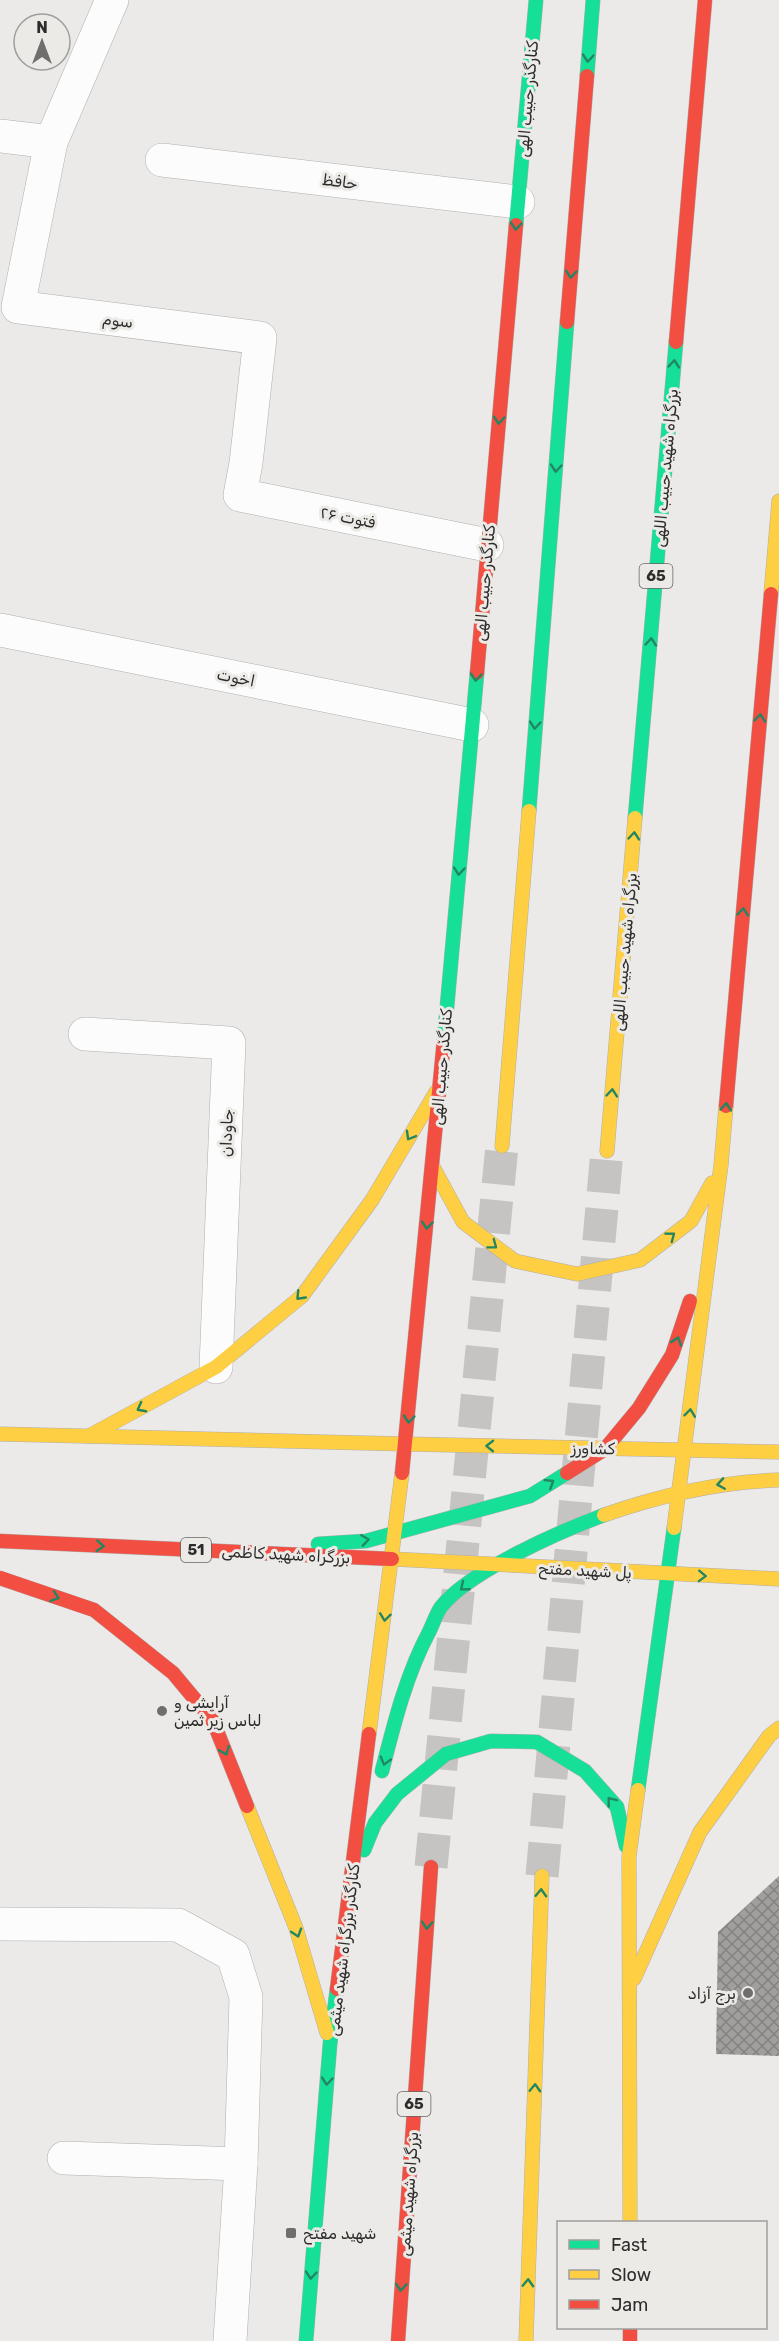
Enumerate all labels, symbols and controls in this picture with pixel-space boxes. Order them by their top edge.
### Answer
north arrow [12,12,72,72]
text: N [36,18,48,37]
street label: کنارگذر حبیب الهی [513,39,543,158]
one-way arrow [582,54,595,63]
street label: حافظ [321,170,359,193]
one-way arrow [510,221,523,230]
one-way arrow [565,269,578,278]
street label: سوم [101,309,134,333]
one-way arrow [667,359,680,368]
street label: بزرگراه شهید حبیب اللهی [649,388,683,548]
one-way arrow [492,415,505,424]
one-way arrow [550,463,563,473]
street label: فتوت ۲۶ [319,503,378,533]
street label: کنارگذر حبیب الهی [470,523,500,642]
road number: 65 [640,564,672,588]
one-way arrow [644,637,657,646]
street label: اخوت [215,664,257,691]
one-way arrow [470,672,483,681]
one-way arrow [753,714,766,723]
one-way arrow [529,721,542,730]
one-way arrow [627,831,640,840]
one-way arrow [453,867,466,876]
street label: بزرگراه شهید حبیب اللهی [608,872,642,1032]
one-way arrow [736,908,749,917]
street label: کنارگذر حبیب الهی [427,1007,457,1126]
one-way arrow [605,1088,618,1098]
one-way arrow [720,1102,733,1111]
street label: جاودان [216,1109,238,1157]
one-way arrow [406,1130,417,1140]
one-way arrow [421,1220,434,1229]
one-way arrow [665,1233,676,1244]
one-way arrow [486,1237,497,1248]
one-way arrow [296,1288,307,1299]
one-way arrow [669,1336,682,1347]
one-way arrow [137,1401,148,1412]
one-way arrow [683,1408,696,1417]
one-way arrow [403,1414,416,1423]
street label: کشاورز [570,1439,616,1459]
one-way arrow [485,1440,494,1452]
one-way arrow [716,1478,725,1490]
one-way arrow [544,1480,555,1491]
one-way arrow [361,1534,370,1547]
road number: 51 [181,1538,211,1562]
one-way arrow [96,1539,105,1552]
street label: بزرگراه شهید کاظمی [221,1542,351,1568]
street label: پل شهید مفتح [538,1559,632,1584]
one-way arrow [697,1570,706,1583]
one-way arrow [460,1580,471,1591]
one-way arrow [49,1589,60,1602]
one-way arrow [379,1613,391,1622]
place label: آرایشی و لباس زیر ثمین [174,1693,262,1731]
marker: آرایشی و لباس زیر ثمین [155,1704,169,1718]
one-way arrow [218,1745,230,1756]
one-way arrow [379,1756,392,1766]
one-way arrow [608,1797,619,1808]
street label: کنارگذر بزرگراه شهید میثمی [323,1862,365,2037]
one-way arrow [535,1888,548,1897]
one-way arrow [420,1921,433,1930]
one-way arrow [290,1927,303,1938]
place label: برج آزاد [688,1984,736,2005]
marker: برج آزاد [741,1986,755,2000]
one-way arrow [321,2077,334,2086]
one-way arrow [529,2083,541,2092]
road number: 65 [398,2092,430,2116]
street label: بزرگراه شهید میثمی [395,2131,423,2257]
legend [557,2221,767,2329]
place label: شهید مفتح [303,2224,377,2245]
marker: شهید مفتح [284,2226,298,2240]
text: Fast [611,2234,647,2256]
text: Slow [611,2264,651,2286]
one-way arrow [305,2271,318,2280]
one-way arrow [522,2278,535,2287]
one-way arrow [395,2283,408,2292]
text: Jam [611,2294,648,2316]

